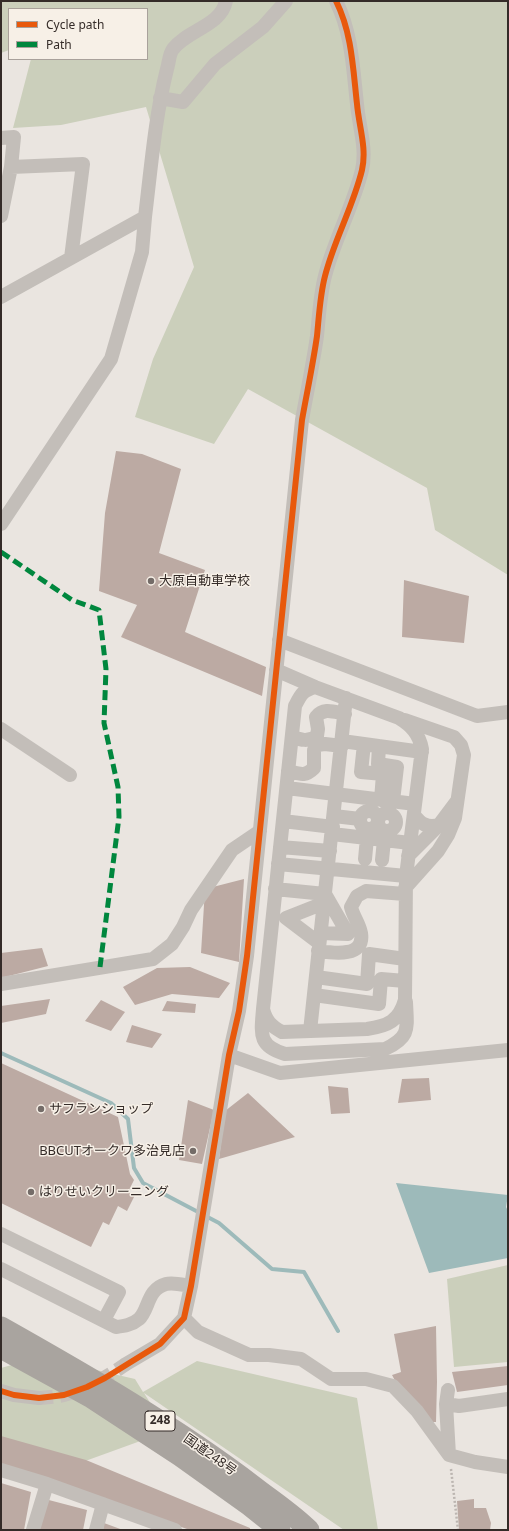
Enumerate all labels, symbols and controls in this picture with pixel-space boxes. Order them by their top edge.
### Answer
legend [8,8,148,60]
text: Cycle path [46,16,104,33]
text: Path [46,36,72,53]
place label: 大原自動車学校 [159,573,250,589]
marker: 大原自動車学校 [146,576,156,586]
place label: サフランショップ [49,1101,153,1117]
marker: サフランショップ [36,1104,46,1114]
place label: BBCUTオークワ多治見店 [39,1143,185,1159]
marker: BBCUTオークワ多治見店 [188,1146,198,1156]
place label: はりせいクリーニング [39,1184,169,1200]
marker: はりせいクリーニング [26,1187,36,1197]
road number: 248 [145,1411,175,1431]
street label: 国道248号 [180,1431,240,1479]

